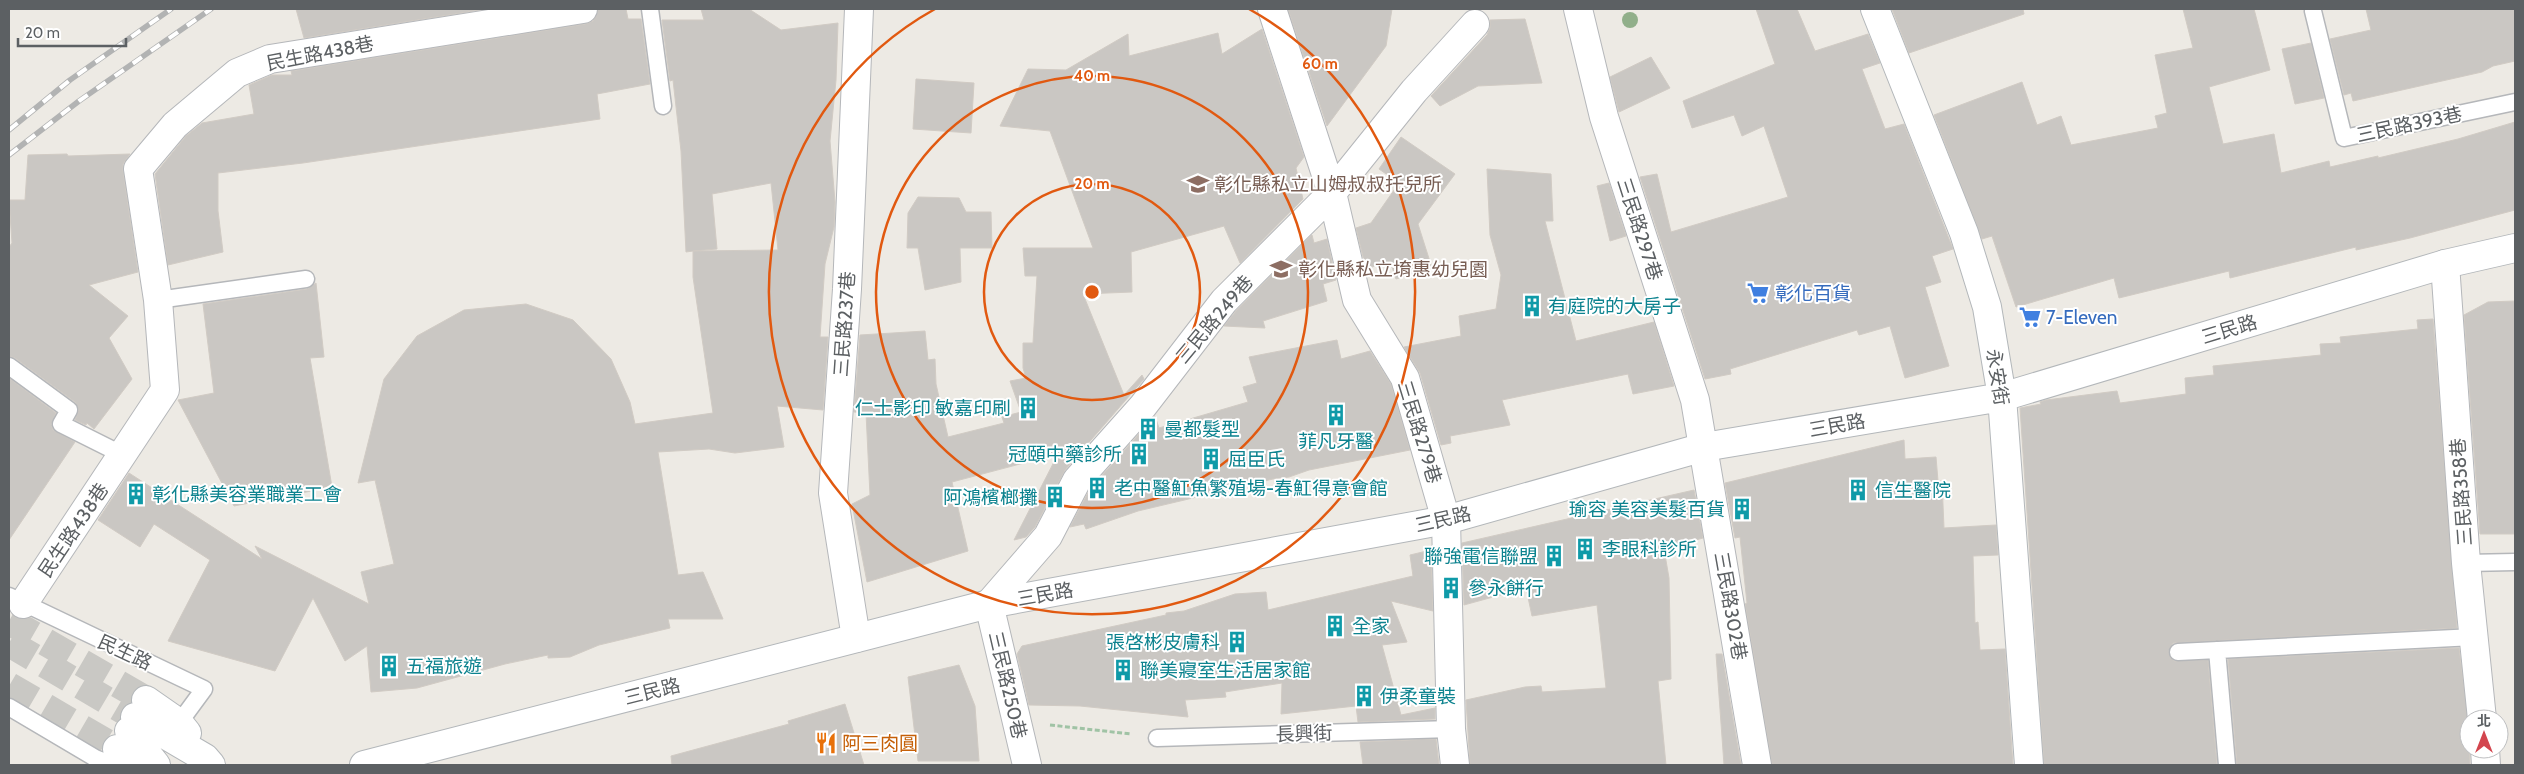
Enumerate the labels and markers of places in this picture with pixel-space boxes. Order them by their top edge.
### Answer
school or university icon: 彰化縣私立山姆叔叔托兒所 [1185,171,1211,197]
place label: 彰化縣私立山姆叔叔托兒所 [1214,173,1442,196]
school or university icon: 彰化縣私立堉惠幼兒園 [1268,256,1294,282]
place label: 彰化縣私立堉惠幼兒園 [1298,258,1488,281]
supermarket icon: 彰化百貨 [1745,280,1771,306]
place label: 彰化百貨 [1775,282,1851,305]
centre of rings [1083,283,1101,301]
building icon: 有庭院的大房子 [1519,293,1545,319]
place label: 有庭院的大房子 [1548,295,1681,318]
supermarket icon: 7-Eleven [2017,304,2043,330]
place label: 7-Eleven [2046,306,2117,329]
building icon: 仁士影印 敏嘉印刷 [1015,395,1041,421]
place label: 仁士影印 敏嘉印刷 [855,397,1011,420]
building icon: 菲凡牙醫 [1323,402,1349,428]
building icon: 曼都髮型 [1135,416,1161,442]
place label: 曼都髮型 [1164,418,1240,441]
place label: 菲凡牙醫 [1298,430,1374,453]
building icon: 冠頤中藥診所 [1126,441,1152,467]
place label: 冠頤中藥診所 [1008,443,1122,466]
building icon: 屈臣氏 [1198,446,1224,472]
place label: 屈臣氏 [1228,448,1285,471]
building icon: 老中醫魟魚繁殖場-春魟得意會館 [1084,475,1110,501]
place label: 老中醫魟魚繁殖場-春魟得意會館 [1114,477,1388,500]
building icon: 信生醫院 [1845,477,1871,503]
place label: 信生醫院 [1875,479,1951,502]
building icon: 彰化縣美容業職業工會 [123,481,149,507]
place label: 彰化縣美容業職業工會 [152,483,342,506]
building icon: 阿鴻檳榔攤 [1042,484,1068,510]
place label: 阿鴻檳榔攤 [943,486,1038,509]
building icon: 瑜容 美容美髮百貨 [1729,496,1755,522]
place label: 瑜容 美容美髮百貨 [1569,498,1725,521]
building icon: 李眼科診所 [1572,536,1598,562]
place label: 李眼科診所 [1602,538,1697,561]
building icon: 聯強電信聯盟 [1541,543,1567,569]
place label: 聯強電信聯盟 [1424,545,1538,568]
building icon: 參永餅行 [1438,575,1464,601]
place label: 參永餅行 [1468,577,1544,600]
building icon: 全家 [1322,613,1348,639]
place label: 全家 [1352,615,1390,638]
building icon: 張啓彬皮膚科 [1224,629,1250,655]
place label: 張啓彬皮膚科 [1106,631,1220,654]
building icon: 五福旅遊 [376,653,402,679]
place label: 五福旅遊 [406,655,482,678]
building icon: 聯美寢室生活居家館 [1110,657,1136,683]
place label: 聯美寢室生活居家館 [1140,659,1311,682]
building icon: 伊柔童裝 [1351,683,1377,709]
place label: 伊柔童裝 [1380,685,1456,708]
restaurant icon: 阿三肉圓 [813,730,839,756]
place label: 阿三肉圓 [842,732,918,755]

